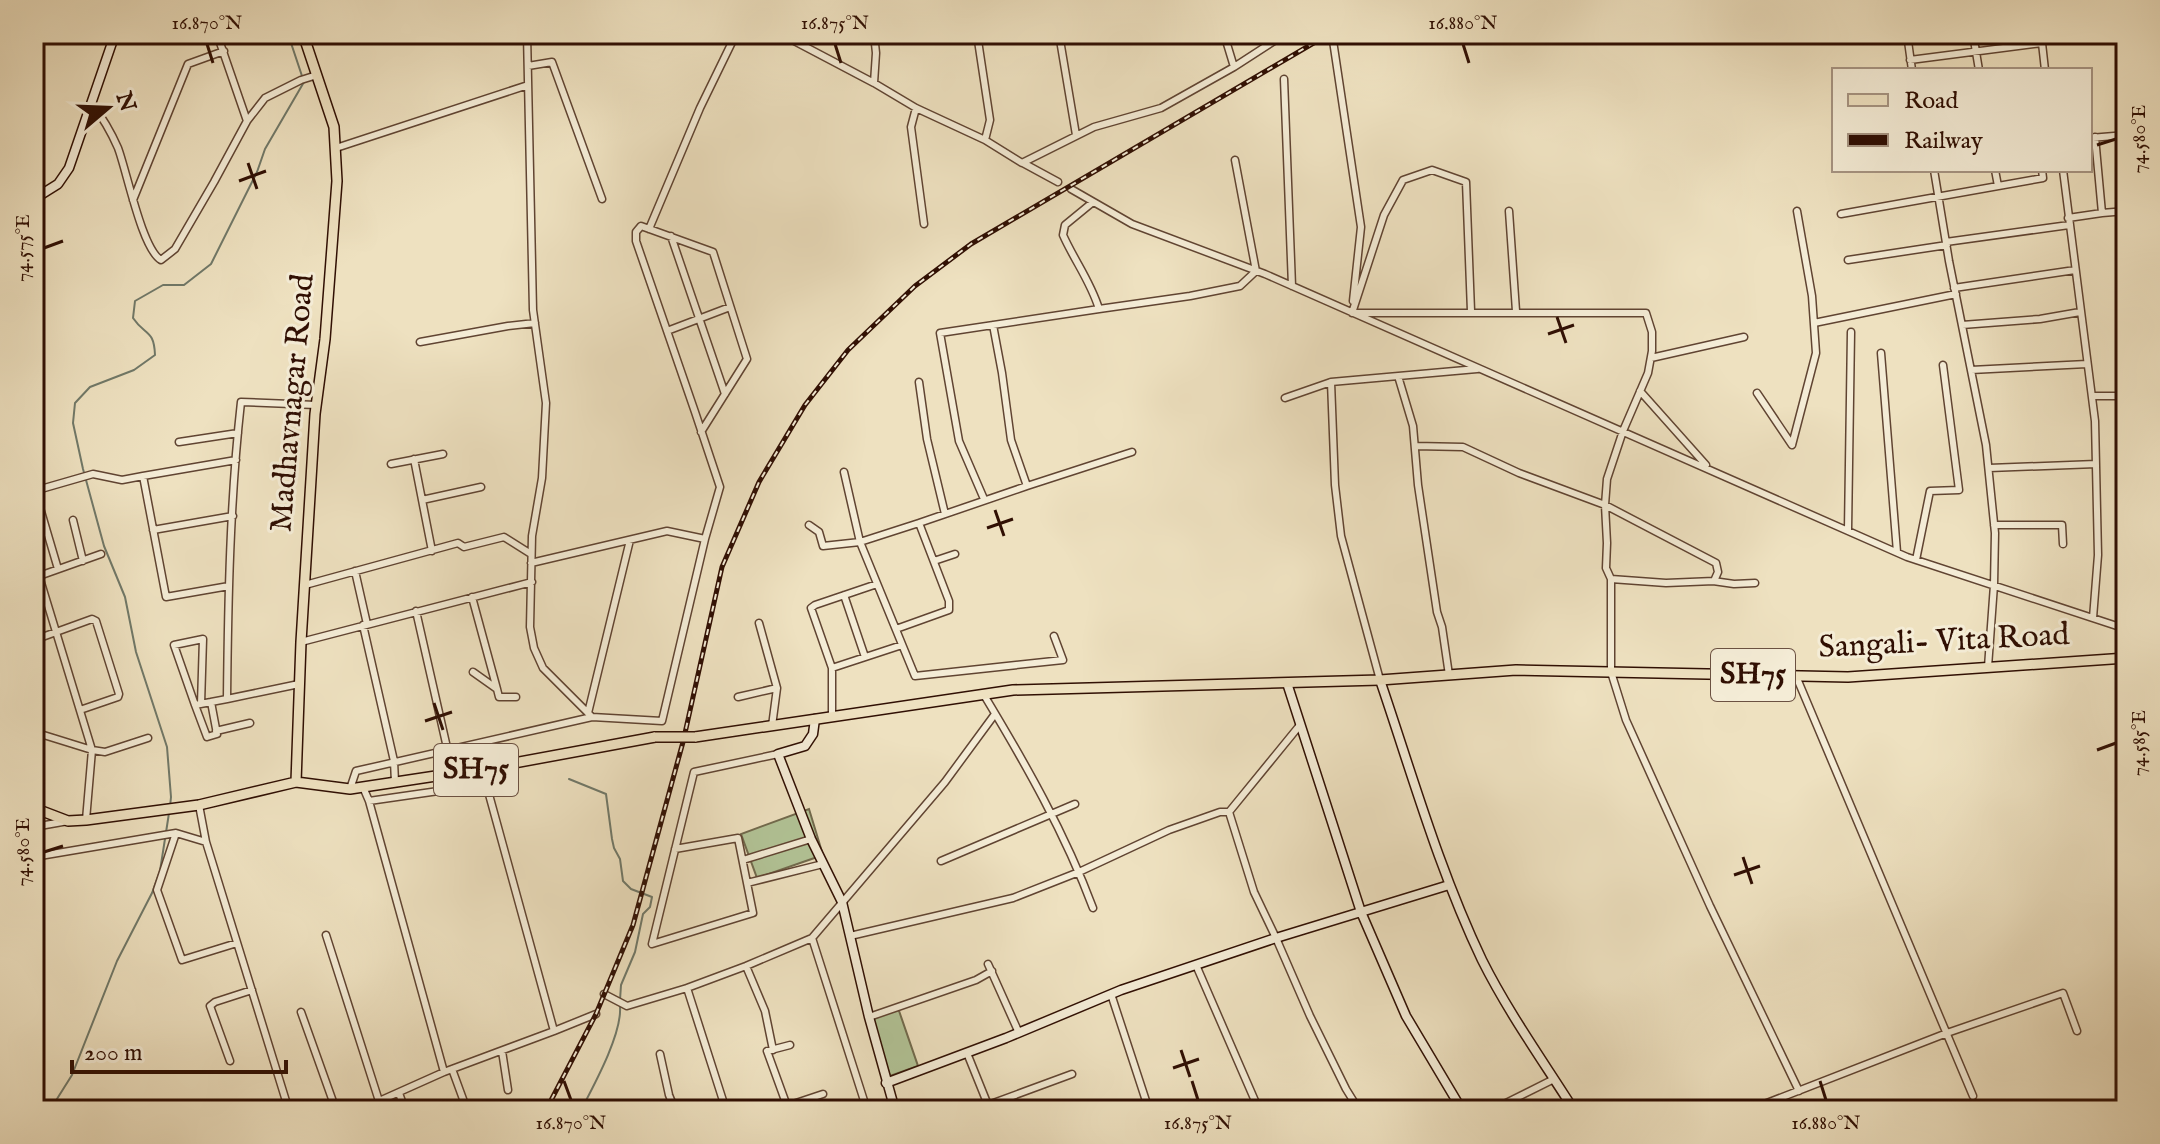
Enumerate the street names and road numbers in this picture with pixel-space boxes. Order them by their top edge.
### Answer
street label: Madhavnagar Road [261,271,325,534]
street label: Sangali- Vita Road [1818,615,2071,669]
road number: SH75 [1711,649,1795,701]
road number: SH75 [434,744,518,796]

